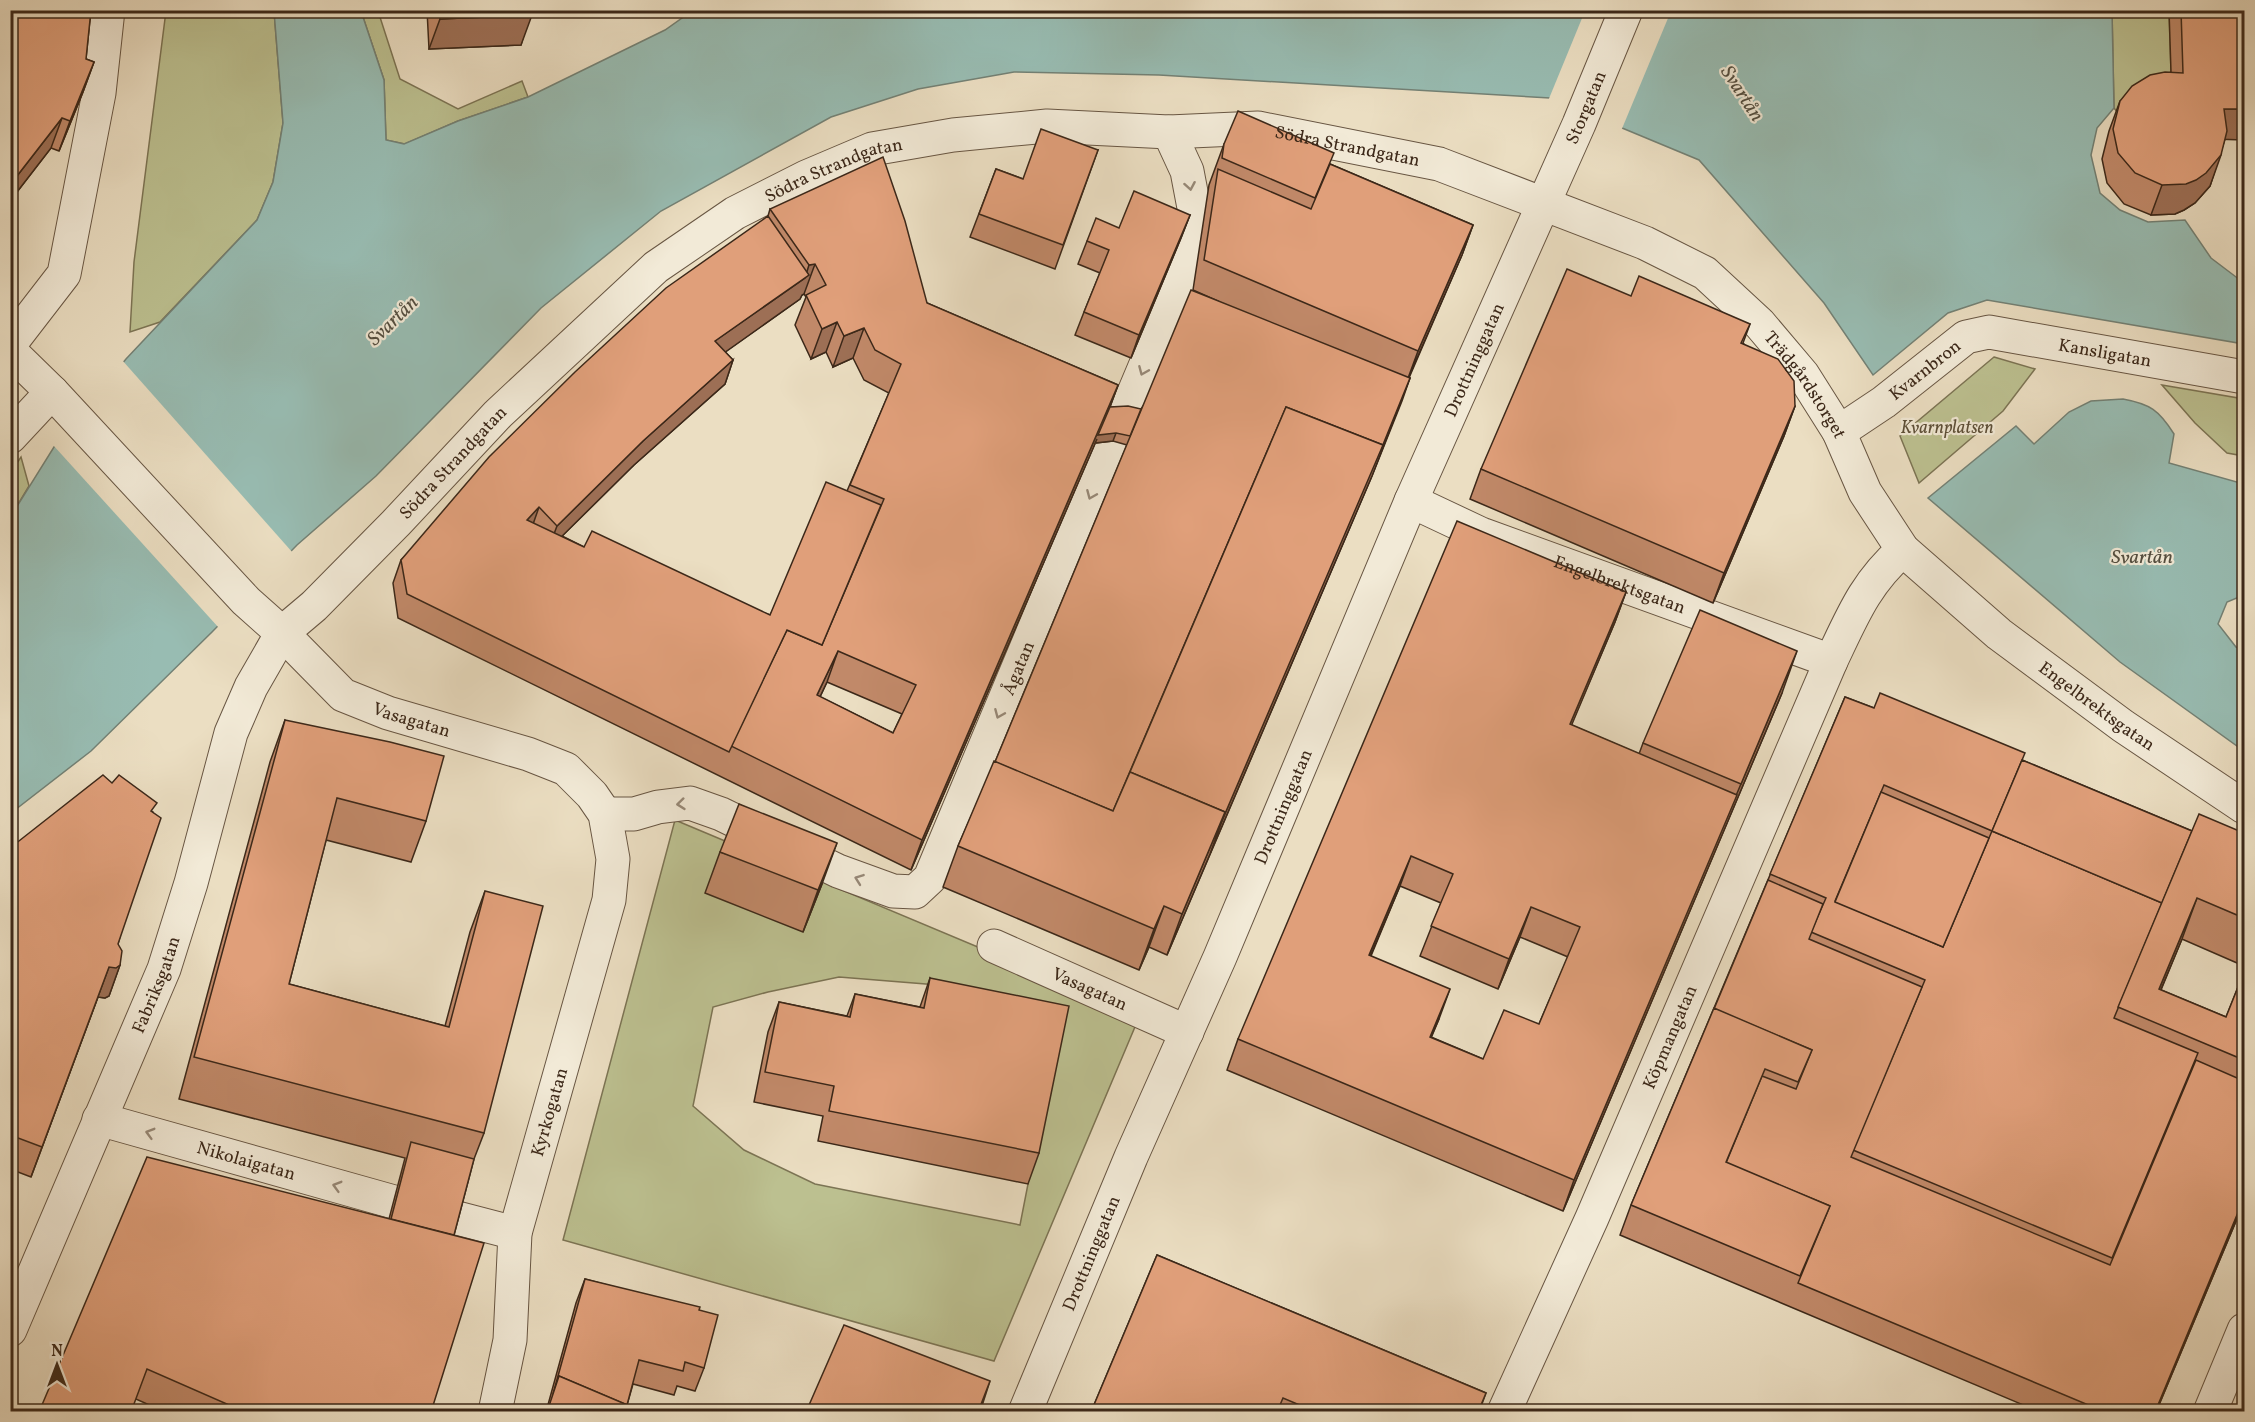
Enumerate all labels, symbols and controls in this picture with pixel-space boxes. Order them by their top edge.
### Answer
water label: Svartån [1713,61,1770,128]
street label: Storgatan [1561,67,1614,149]
street label: Södra Strandgatan [1272,121,1422,174]
street label: Södra Strandgatan [761,133,905,210]
one-way arrow [1183,181,1196,191]
water label: Svartån [362,290,425,353]
street label: Drottninggatan [1439,299,1512,422]
street label: Trädgårdstorget [1757,326,1851,443]
street label: Kansligatan [2056,333,2154,374]
street label: Kvarnbron [1884,334,1967,407]
one-way arrow [1138,365,1150,376]
street label: Södra Strandgatan [394,401,513,526]
park label: Kvarnplatsen [1901,416,1993,441]
one-way arrow [1086,489,1098,500]
water label: Svartån [2111,544,2173,572]
street label: Engelbrektsgatan [1550,550,1689,621]
street label: Ågatan [997,637,1042,700]
street label: Engelbrektsgatan [2033,656,2160,758]
street label: Vasagatan [368,697,453,745]
one-way arrow [994,707,1006,718]
street label: Drottninggatan [1249,746,1320,869]
one-way arrow [676,797,685,810]
one-way arrow [854,873,865,886]
street label: Fabriksgatan [127,933,188,1038]
street label: Vasagatan [1048,962,1131,1018]
street label: Köpmangatan [1638,981,1705,1094]
street label: Kyrkogatan [526,1065,575,1160]
one-way arrow [145,1128,156,1140]
street label: Nikolaigatan [194,1136,298,1188]
one-way arrow [332,1181,343,1193]
street label: Drottninggatan [1057,1192,1128,1315]
north arrow [27,1335,87,1395]
text: N [51,1341,63,1363]

